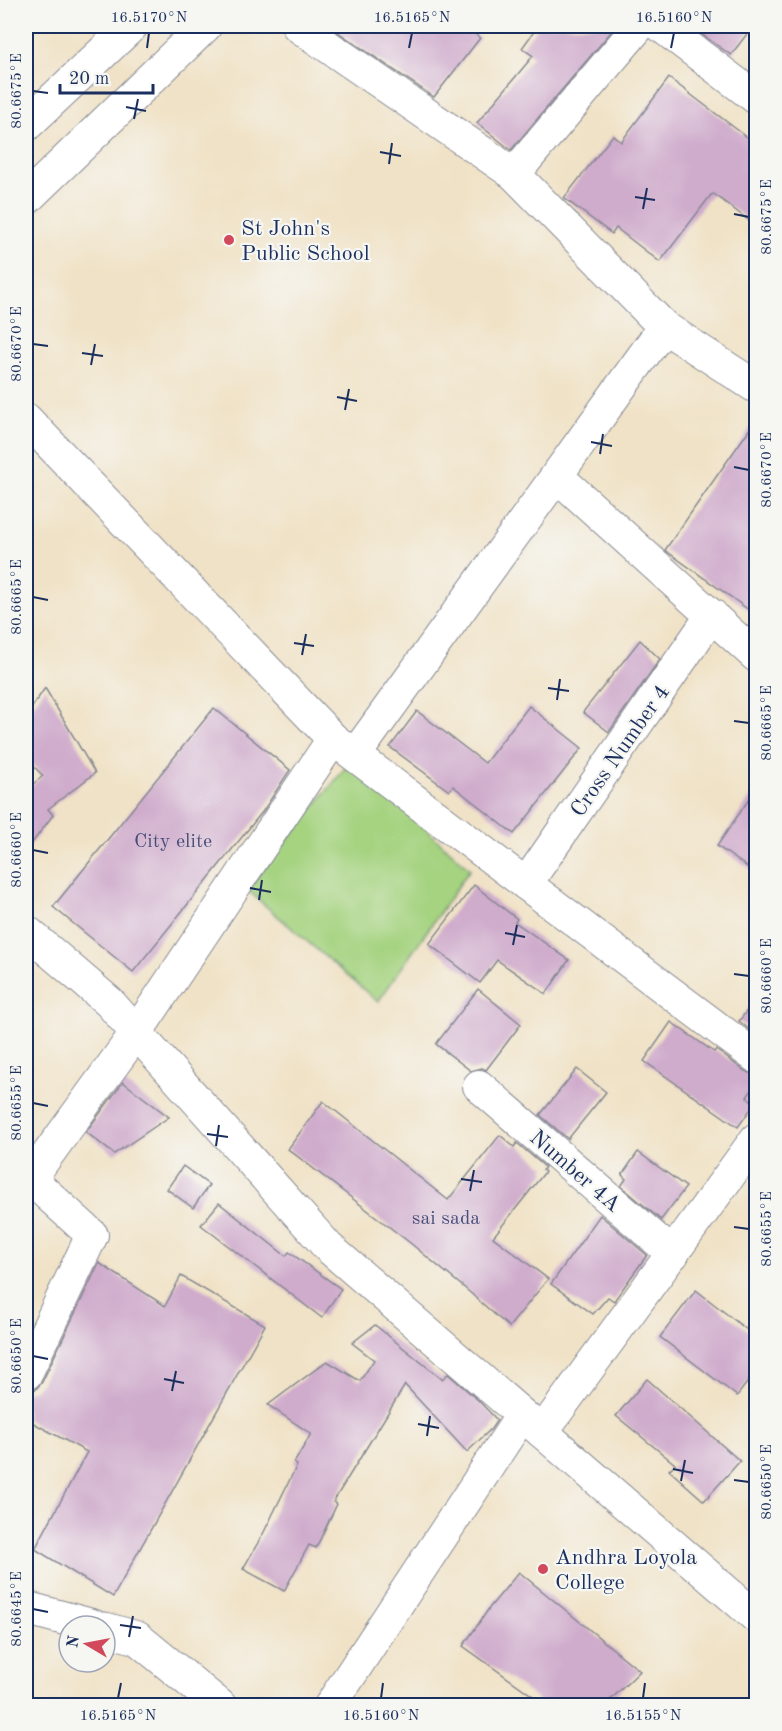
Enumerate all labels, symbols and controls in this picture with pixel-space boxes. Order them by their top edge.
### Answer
text: 16.5170°N [111,11,188,26]
text: 16.5165°N [374,11,451,26]
text: 16.5160°N [636,11,713,26]
text: 80.6675°E [10,53,25,129]
scale bar [60,57,153,95]
text: 20 m [69,70,109,88]
text: 80.6675°E [760,179,775,255]
place label: St John's Public School [241,218,370,265]
marker: St John's Public School [222,233,236,247]
text: 80.6670°E [10,306,25,382]
text: 80.6670°E [760,432,775,508]
text: 80.6665°E [10,559,25,635]
street label: Cross Number 4 [567,681,674,821]
text: 80.6665°E [760,685,775,761]
text: 80.6660°E [10,812,25,888]
house number: City elite [134,832,212,852]
text: 80.6660°E [760,938,775,1014]
text: 80.6655°E [10,1065,25,1141]
street label: Number 4A [525,1126,624,1217]
text: 80.6655°E [760,1191,775,1267]
house number: sai sada [412,1209,480,1229]
text: 80.6650°E [10,1318,25,1394]
text: 80.6650°E [760,1444,775,1520]
place label: Andhra Loyola College [555,1547,697,1594]
marker: Andhra Loyola College [536,1562,550,1576]
text: 80.6645°E [10,1571,25,1647]
north arrow [57,1614,117,1674]
text: N [65,1634,83,1649]
text: 16.5165°N [80,1709,157,1724]
text: 16.5160°N [343,1709,420,1724]
text: 16.5155°N [605,1709,682,1724]

